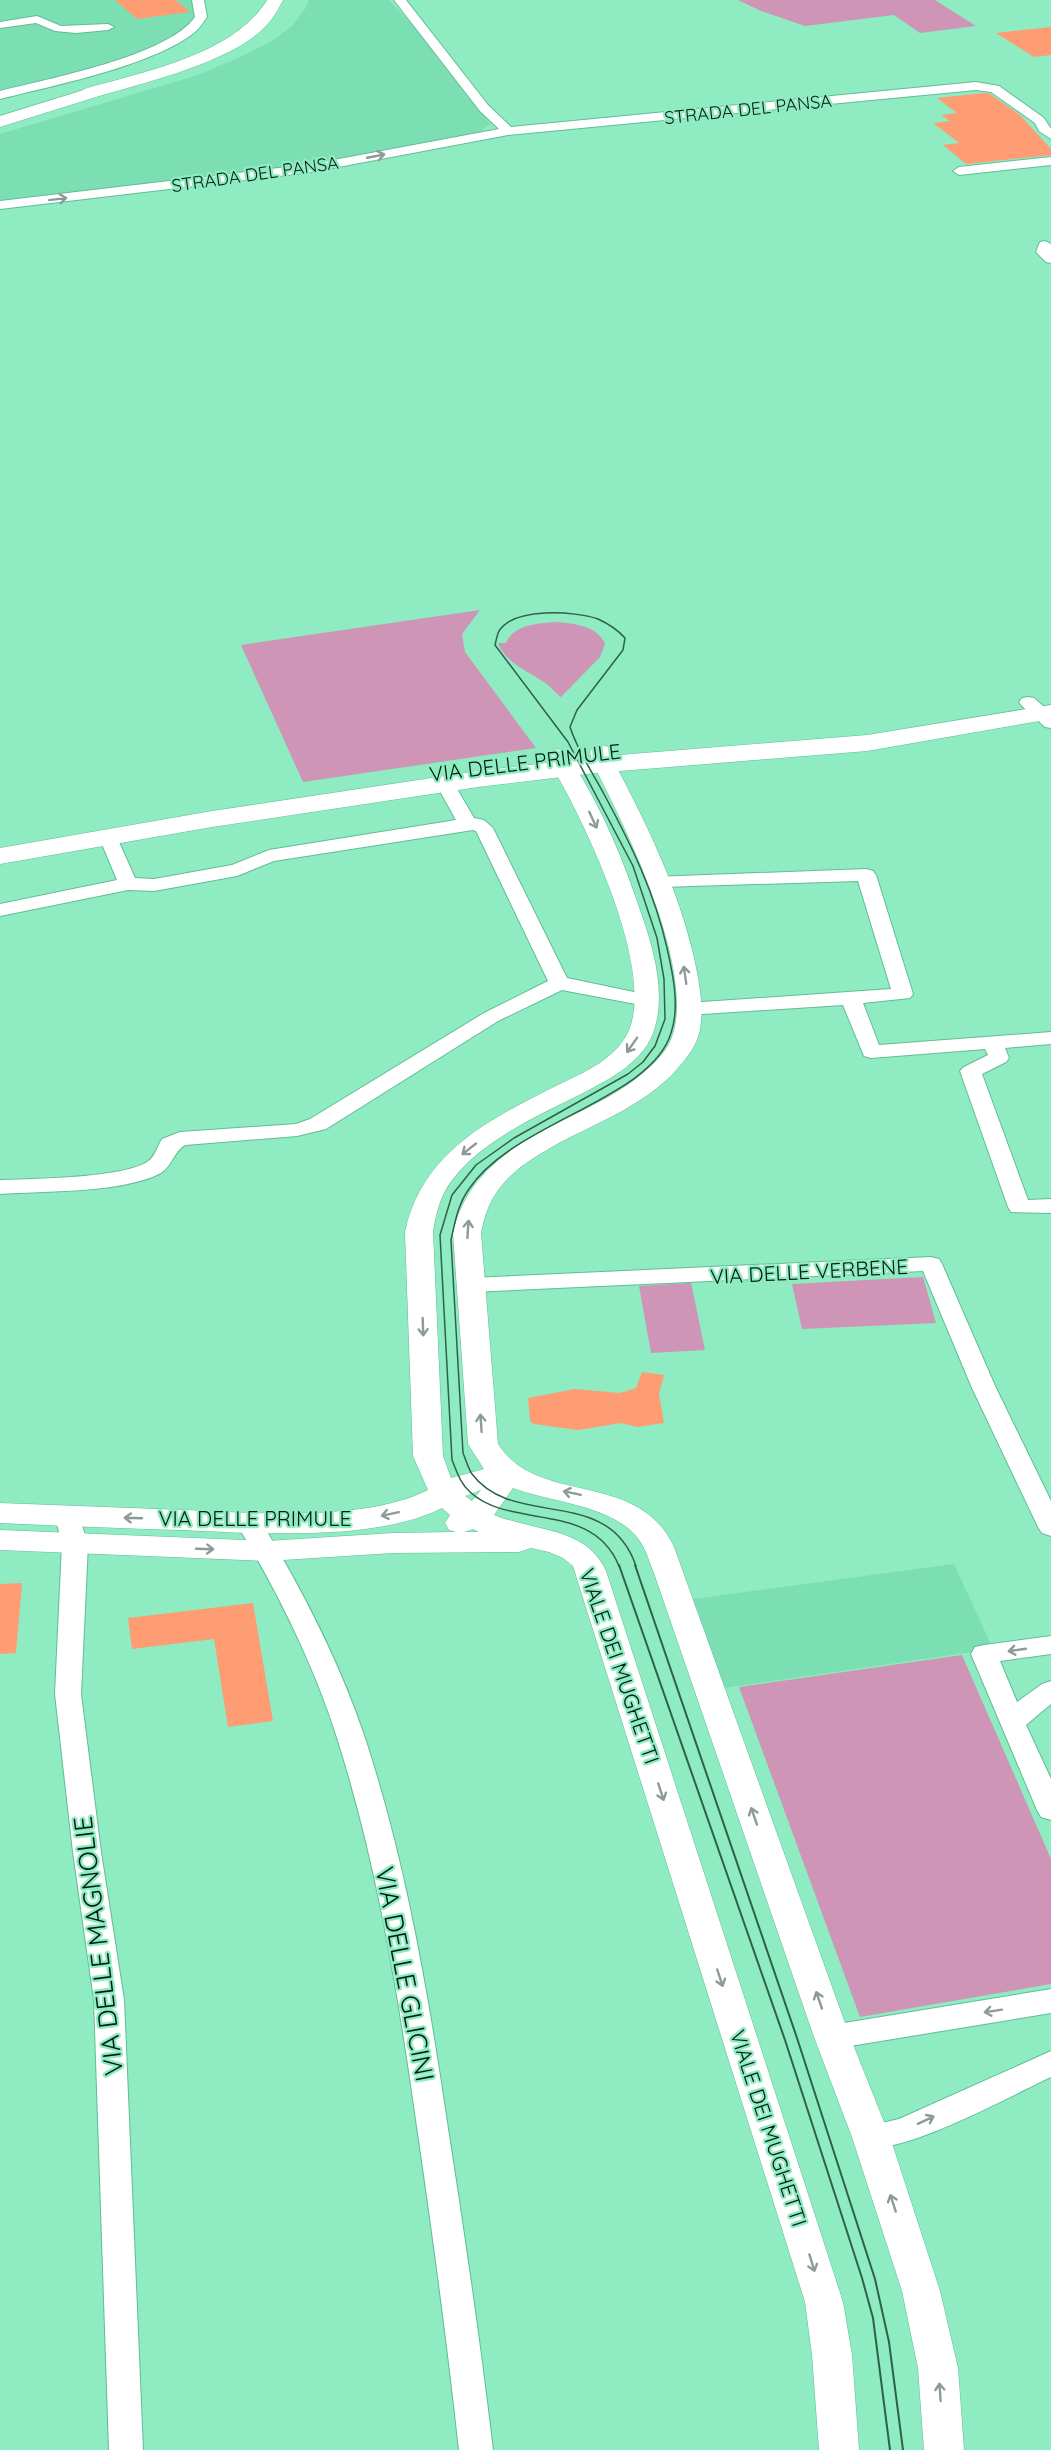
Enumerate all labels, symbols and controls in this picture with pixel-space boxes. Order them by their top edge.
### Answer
street label: STRADA DEL PANSA [663,89,833,129]
one-way arrow [366,150,385,161]
street label: STRADA DEL PANSA [170,151,340,197]
one-way arrow [48,193,68,204]
street label: VIA DELLE PRIMULE [428,737,622,787]
one-way arrow [587,811,599,829]
one-way arrow [679,965,690,985]
one-way arrow [626,1036,638,1052]
one-way arrow [461,1142,477,1155]
one-way arrow [463,1220,474,1239]
street label: VIA DELLE VERBENE [709,1253,909,1289]
one-way arrow [417,1316,428,1336]
one-way arrow [475,1414,486,1434]
one-way arrow [563,1487,582,1499]
street label: VIA DELLE PRIMULE [159,1505,351,1531]
one-way arrow [381,1508,400,1520]
one-way arrow [123,1513,143,1524]
one-way arrow [195,1543,215,1554]
street label: VIALE DEI MUGHETTI [574,1565,666,1767]
one-way arrow [1008,1644,1028,1655]
one-way arrow [656,1782,667,1801]
one-way arrow [748,1807,759,1826]
street label: VIA DELLE MAGNOLIE [66,1815,130,2077]
street label: VIA DELLE GLICINI [368,1864,442,2084]
one-way arrow [715,1968,726,1987]
one-way arrow [813,1991,824,2010]
one-way arrow [984,2005,1004,2016]
street label: VIALE DEI MUGHETTI [725,2027,813,2229]
one-way arrow [917,2114,935,2126]
one-way arrow [886,2194,897,2213]
one-way arrow [807,2253,818,2272]
one-way arrow [934,2382,945,2402]

